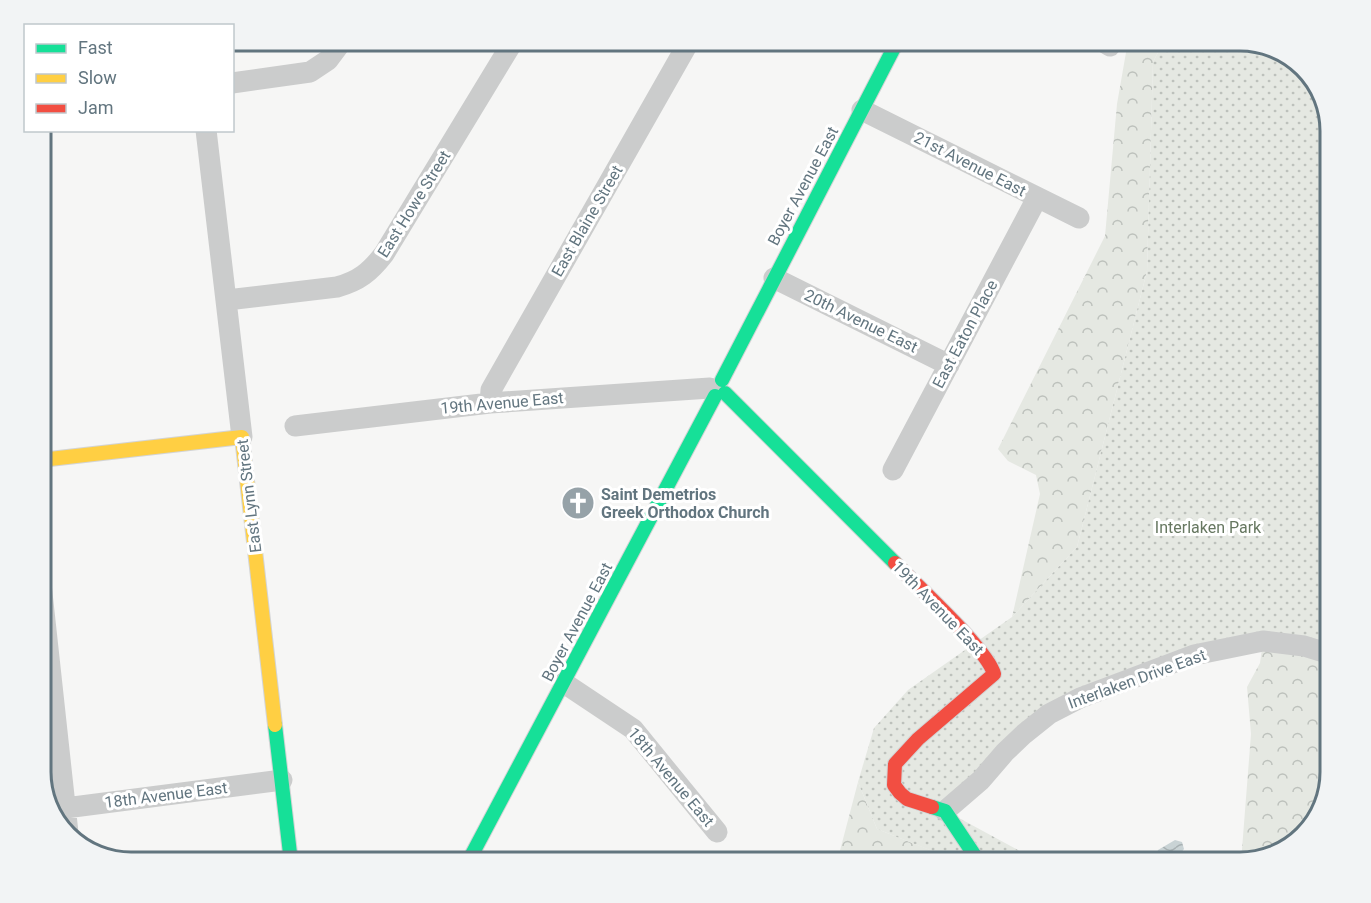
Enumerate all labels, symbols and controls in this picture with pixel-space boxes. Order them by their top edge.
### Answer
legend [24,24,234,132]
text: Fast [78,37,113,58]
text: Slow [78,67,117,88]
text: Jam [78,97,114,118]
street label: Boyer Avenue East [764,123,842,249]
street label: 21st Avenue East [911,128,1029,200]
street label: East Howe Street [373,147,455,261]
street label: East Blaine Street [547,162,627,280]
street label: East Eaton Place [929,277,1001,391]
street label: 20th Avenue East [801,285,921,357]
street label: 19th Avenue East [440,388,564,418]
street label: East Lynn Street [233,438,265,554]
church icon: Saint Demetrios Greek Orthodox Church [560,485,596,521]
place label: Saint Demetrios Greek Orthodox Church [601,485,770,522]
park label: Interlaken Park [1155,518,1262,537]
street label: 19th Avenue East [888,557,988,659]
street label: Boyer Avenue East [538,559,616,685]
street label: Interlaken Drive East [1065,645,1209,713]
street label: 18th Avenue East [624,724,718,830]
street label: 18th Avenue East [104,778,228,812]

